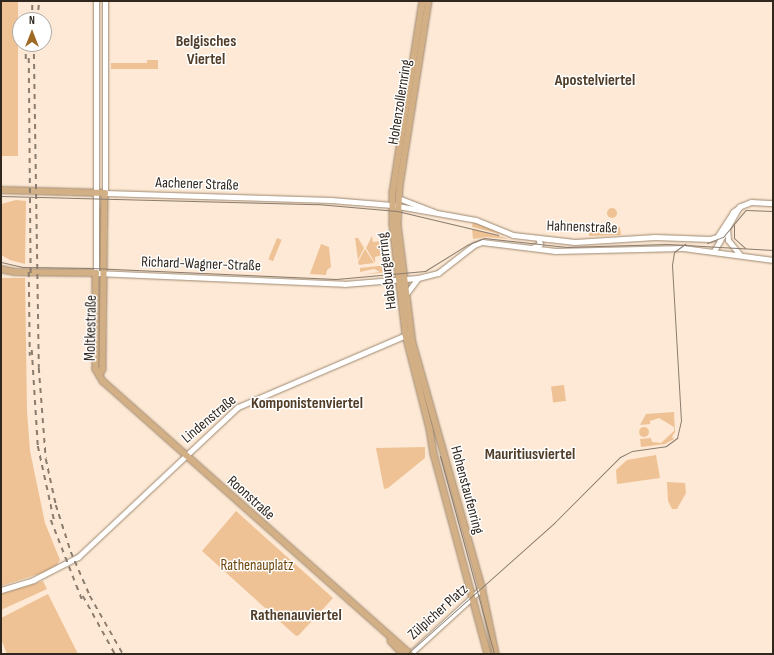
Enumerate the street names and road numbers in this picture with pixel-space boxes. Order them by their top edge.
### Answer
street label: Hohenzollernring [384,58,416,146]
street label: Aachener Straße [155,174,239,194]
street label: Hahnenstraße [546,217,618,237]
street label: Habsburgerring [373,232,401,310]
street label: Richard-Wagner-Straße [141,253,261,275]
street label: Moltkestraße [81,295,101,361]
street label: Lindenstraße [178,391,240,447]
street label: Hohenstaufenring [447,444,487,536]
street label: Roonstraße [224,472,278,524]
street label: Zülpicher Platz [404,580,472,644]

